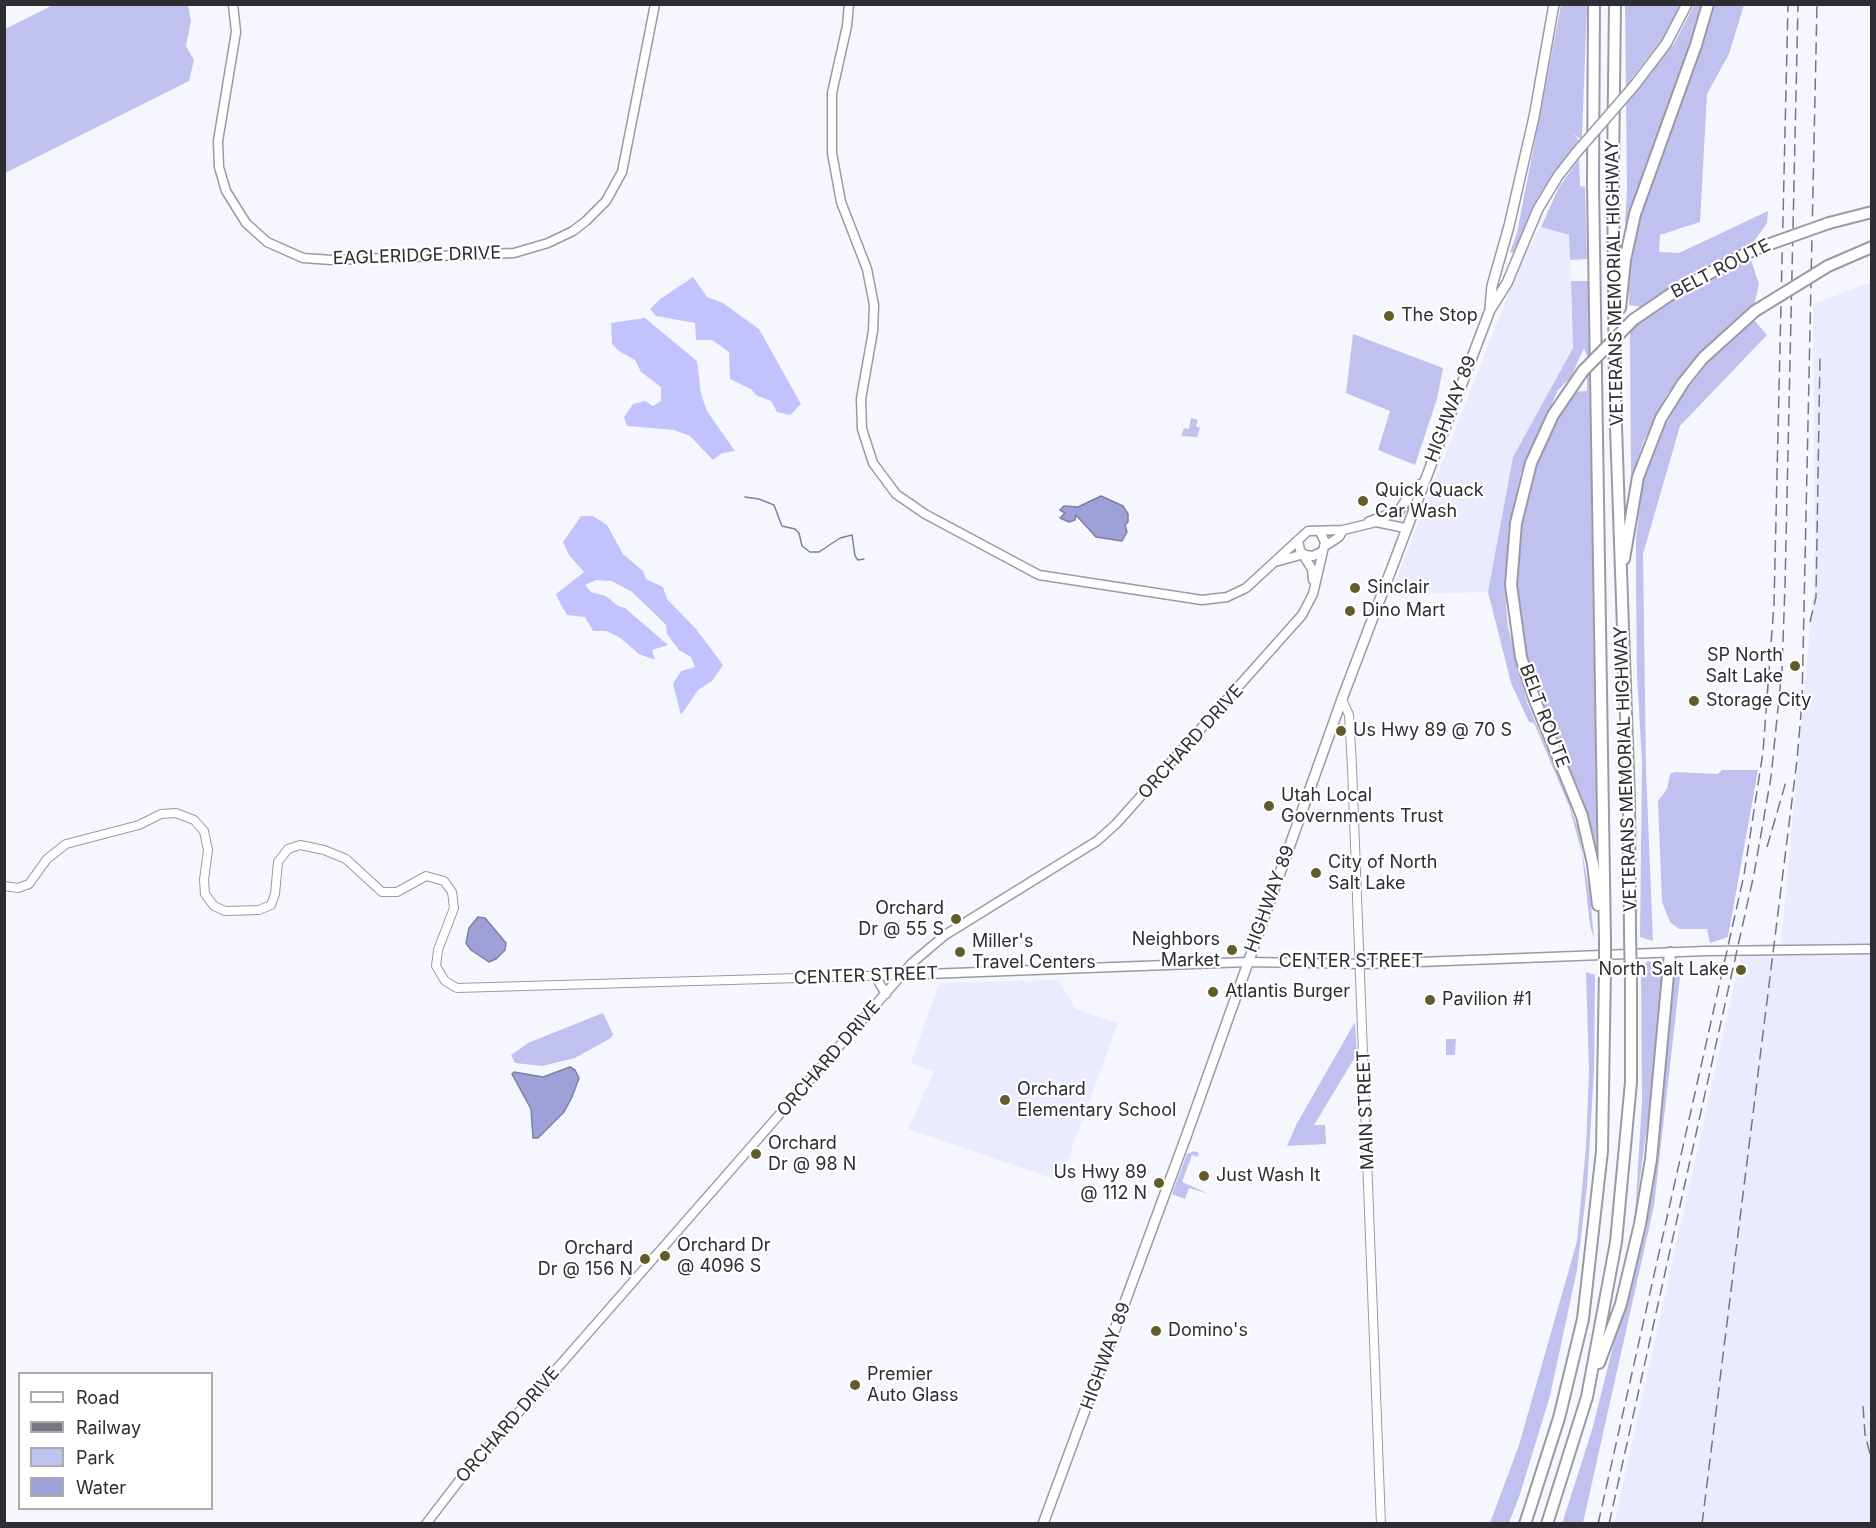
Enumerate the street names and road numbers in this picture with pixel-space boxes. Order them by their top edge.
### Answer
street label: VETERANS MEMORIAL HIGHWAY [1602,140,1628,426]
street label: BELT ROUTE [1668,235,1774,303]
street label: EAGLERIDGE DRIVE [332,242,502,270]
street label: HIGHWAY 89 [1421,353,1481,465]
street label: VETERANS MEMORIAL HIGHWAY [1610,626,1642,912]
street label: BELT ROUTE [1514,661,1574,771]
street label: ORCHARD DRIVE [1134,680,1248,804]
street label: HIGHWAY 89 [1241,842,1299,956]
street label: CENTER STREET [1279,951,1423,973]
street label: CENTER STREET [793,963,939,989]
street label: ORCHARD DRIVE [773,997,885,1121]
street label: MAIN STREET [1353,1050,1379,1170]
street label: HIGHWAY 89 [1077,1299,1135,1413]
street label: ORCHARD DRIVE [452,1363,564,1487]

